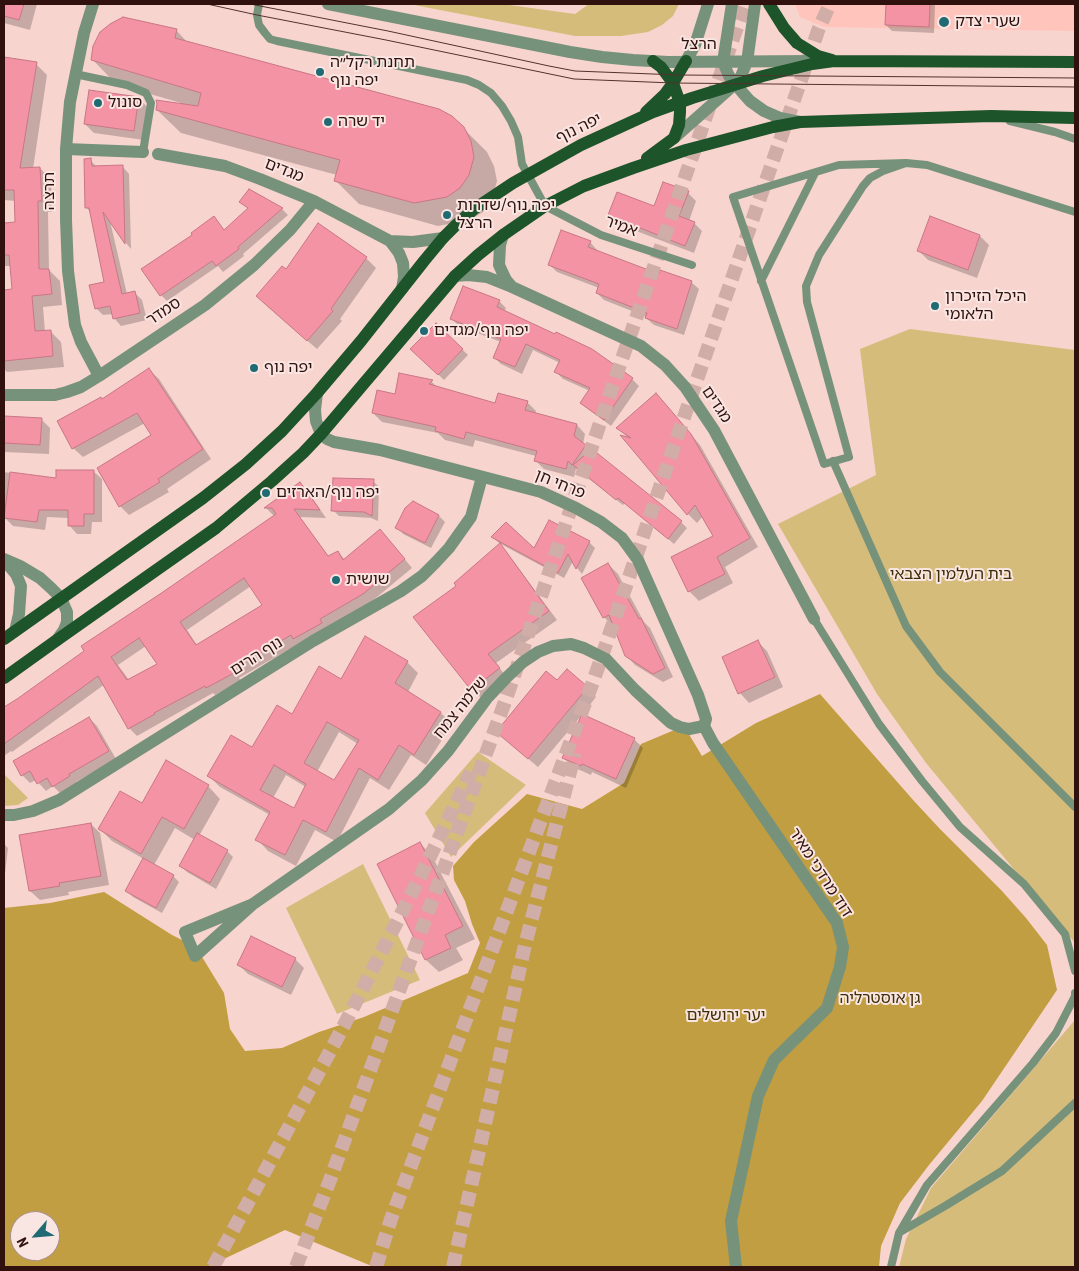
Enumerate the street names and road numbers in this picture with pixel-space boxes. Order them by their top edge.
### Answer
street label: הרצל [681,35,717,55]
street label: יפה נוף [553,110,605,148]
street label: מגדים [262,155,306,187]
street label: תרצה [40,172,60,210]
street label: אמיר [602,212,640,242]
street label: סמדר [143,294,185,330]
street label: מגדים [697,383,735,427]
street label: פרחי חן [532,466,588,504]
street label: נוף הרים [227,633,287,681]
street label: שלמה צמח [430,673,492,743]
street label: דוד מרדכי מאיר [784,825,856,921]

